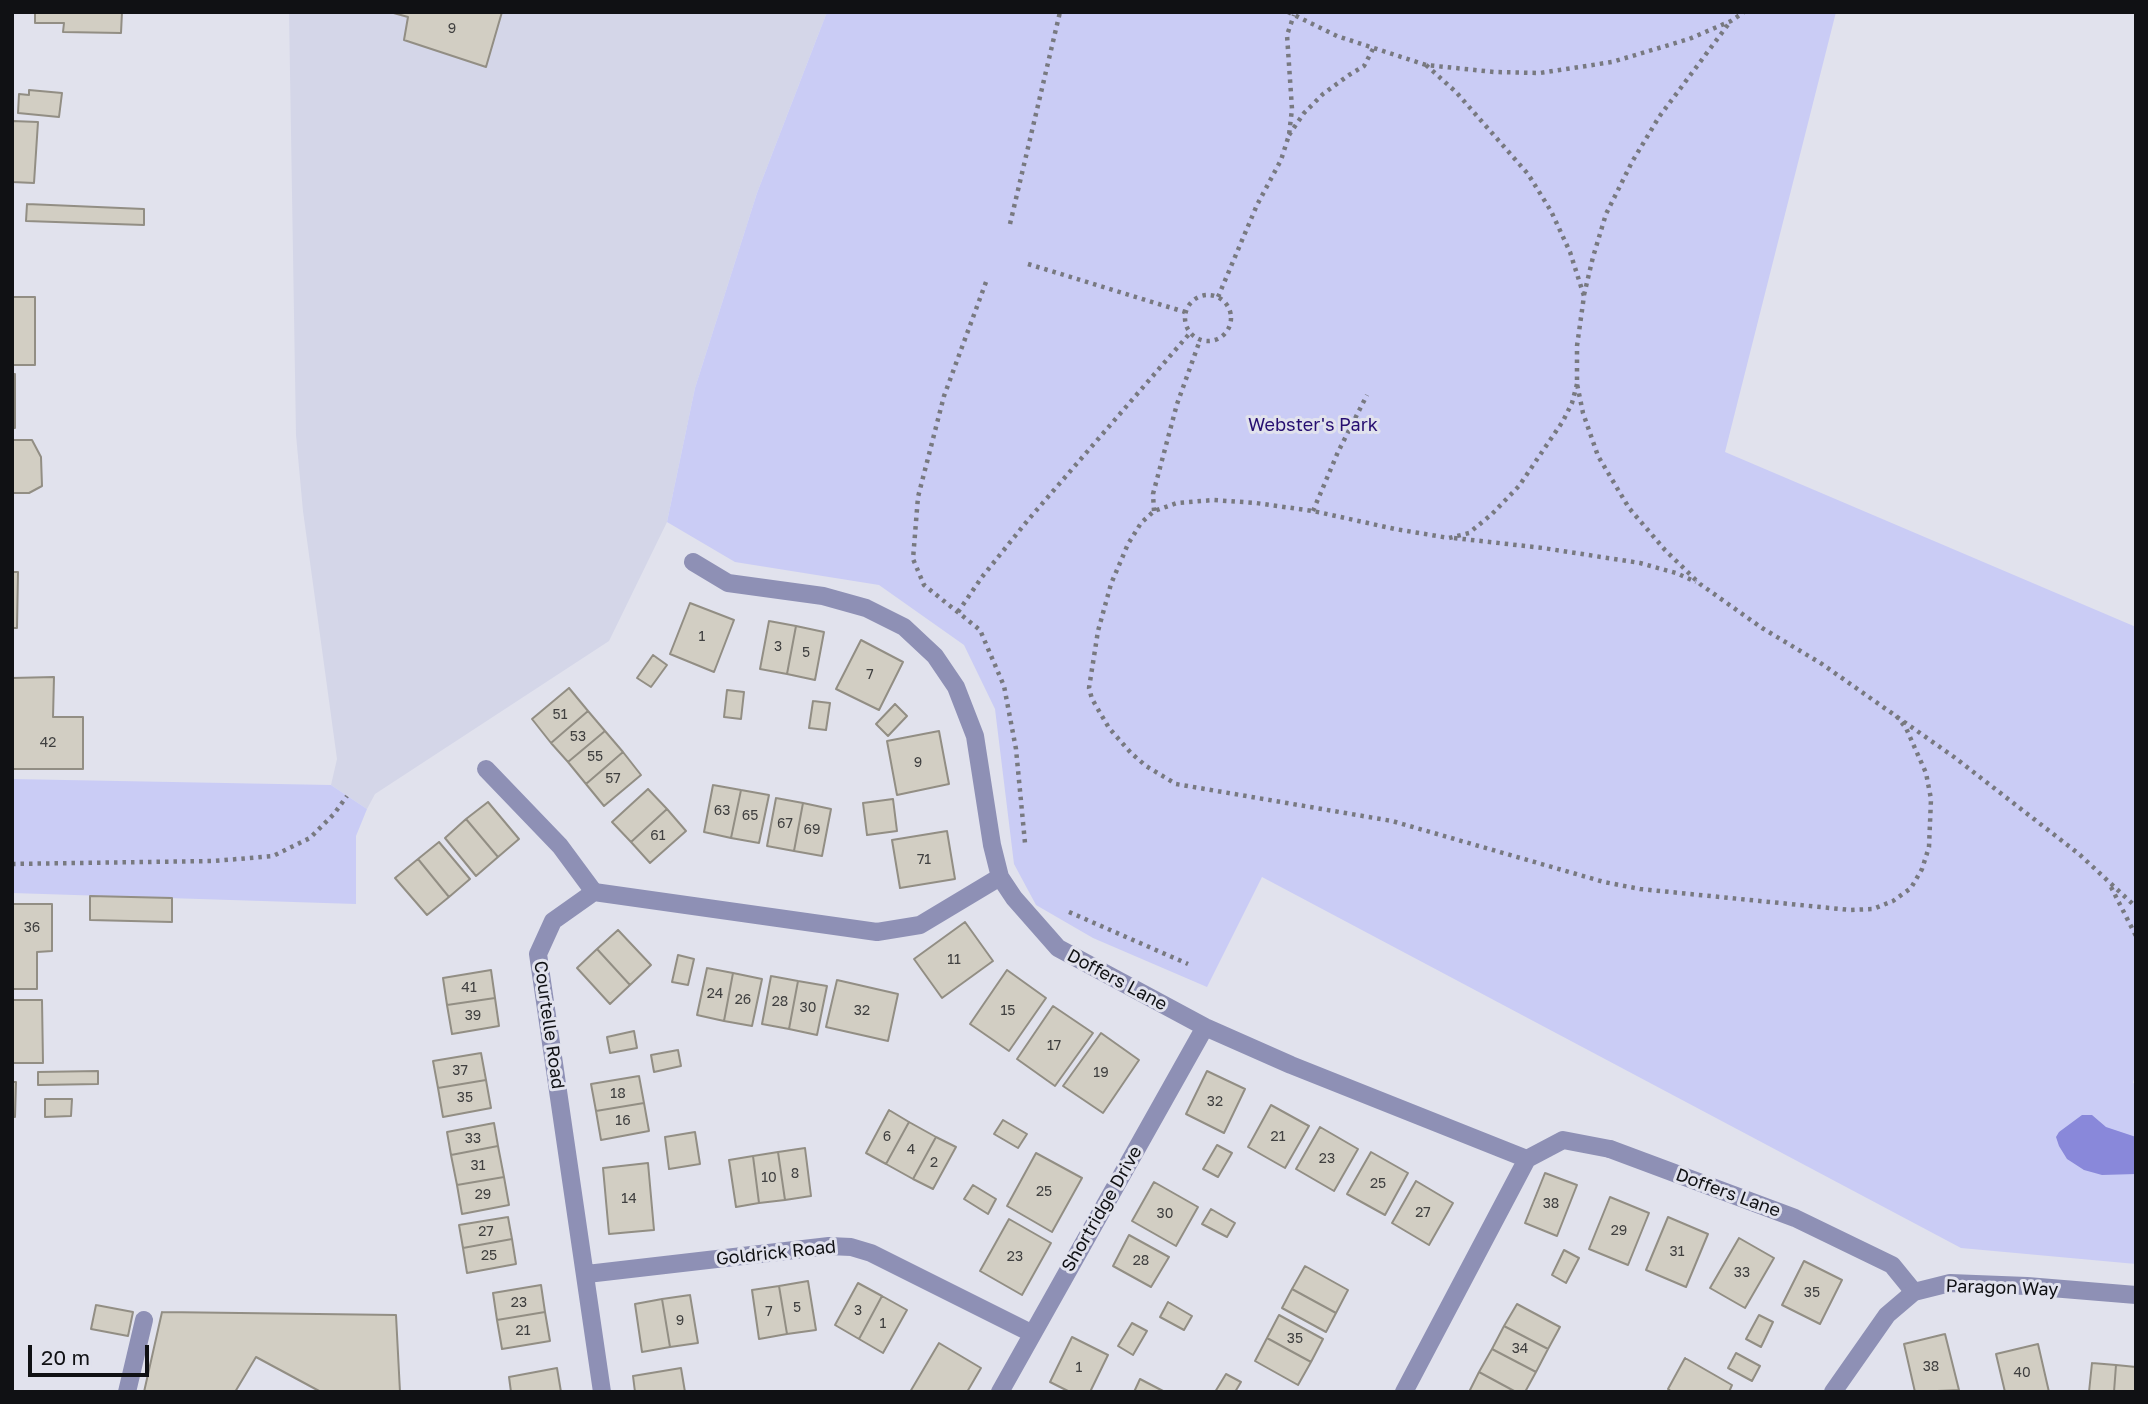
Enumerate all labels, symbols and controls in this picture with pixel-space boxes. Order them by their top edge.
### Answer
house number: 9 [448,21,456,37]
park label: Webster's Park [1248,414,1378,436]
house number: 1 [699,629,705,645]
house number: 3 [774,639,782,655]
house number: 5 [802,645,810,661]
house number: 7 [866,667,874,683]
house number: 51 [553,707,567,723]
house number: 53 [570,729,586,745]
house number: 42 [40,735,56,751]
house number: 55 [587,749,603,765]
house number: 9 [914,755,922,771]
house number: 57 [605,771,621,787]
house number: 63 [714,803,730,819]
house number: 65 [742,808,758,824]
house number: 67 [777,816,793,832]
house number: 69 [804,822,820,838]
house number: 61 [650,828,666,844]
house number: 71 [917,852,931,868]
house number: 36 [24,920,40,936]
street label: Doffers Lane [1063,945,1171,1015]
house number: 11 [947,952,961,968]
street label: Courtelle Road [529,959,569,1091]
house number: 41 [461,980,477,996]
house number: 24 [707,986,723,1002]
house number: 26 [735,992,751,1008]
house number: 28 [772,994,788,1010]
house number: 30 [800,1000,816,1016]
house number: 32 [854,1003,870,1019]
house number: 15 [1001,1003,1015,1019]
house number: 39 [465,1008,481,1024]
house number: 17 [1047,1038,1061,1054]
house number: 37 [452,1063,468,1079]
house number: 19 [1093,1065,1109,1081]
house number: 18 [610,1086,626,1102]
house number: 35 [457,1090,473,1106]
house number: 32 [1207,1094,1223,1110]
house number: 16 [615,1113,631,1129]
house number: 6 [883,1129,891,1145]
house number: 21 [1271,1129,1285,1145]
house number: 33 [465,1131,481,1147]
house number: 4 [907,1142,915,1158]
street label: Shortridge Drive [1057,1142,1147,1276]
house number: 23 [1319,1151,1335,1167]
house number: 2 [930,1155,938,1171]
house number: 31 [471,1158,485,1174]
street label: Doffers Lane [1673,1164,1783,1222]
house number: 8 [791,1166,799,1182]
house number: 10 [761,1170,777,1186]
house number: 25 [1370,1176,1386,1192]
house number: 25 [1036,1184,1052,1200]
house number: 29 [475,1187,491,1203]
house number: 14 [621,1191,637,1207]
house number: 38 [1543,1196,1559,1212]
house number: 27 [1415,1205,1431,1221]
house number: 30 [1157,1206,1173,1222]
house number: 29 [1611,1223,1627,1239]
house number: 27 [478,1224,494,1240]
street label: Goldrick Road [715,1236,837,1270]
house number: 31 [1670,1244,1684,1260]
house number: 25 [481,1248,497,1264]
house number: 23 [1007,1249,1023,1265]
house number: 28 [1133,1253,1149,1269]
house number: 33 [1734,1265,1750,1281]
street label: Paragon Way [1945,1275,2059,1301]
house number: 35 [1804,1285,1820,1301]
house number: 23 [511,1295,527,1311]
house number: 5 [793,1300,801,1316]
house number: 3 [854,1303,862,1319]
house number: 7 [765,1304,773,1320]
house number: 9 [676,1313,684,1329]
house number: 1 [880,1316,886,1332]
house number: 21 [516,1323,530,1339]
scale bar [32,1330,152,1374]
house number: 35 [1287,1331,1303,1347]
house number: 34 [1512,1341,1528,1357]
text: 20 m [41,1344,90,1370]
house number: 38 [1923,1359,1939,1375]
house number: 1 [1076,1360,1082,1376]
house number: 40 [2013,1365,2031,1381]

